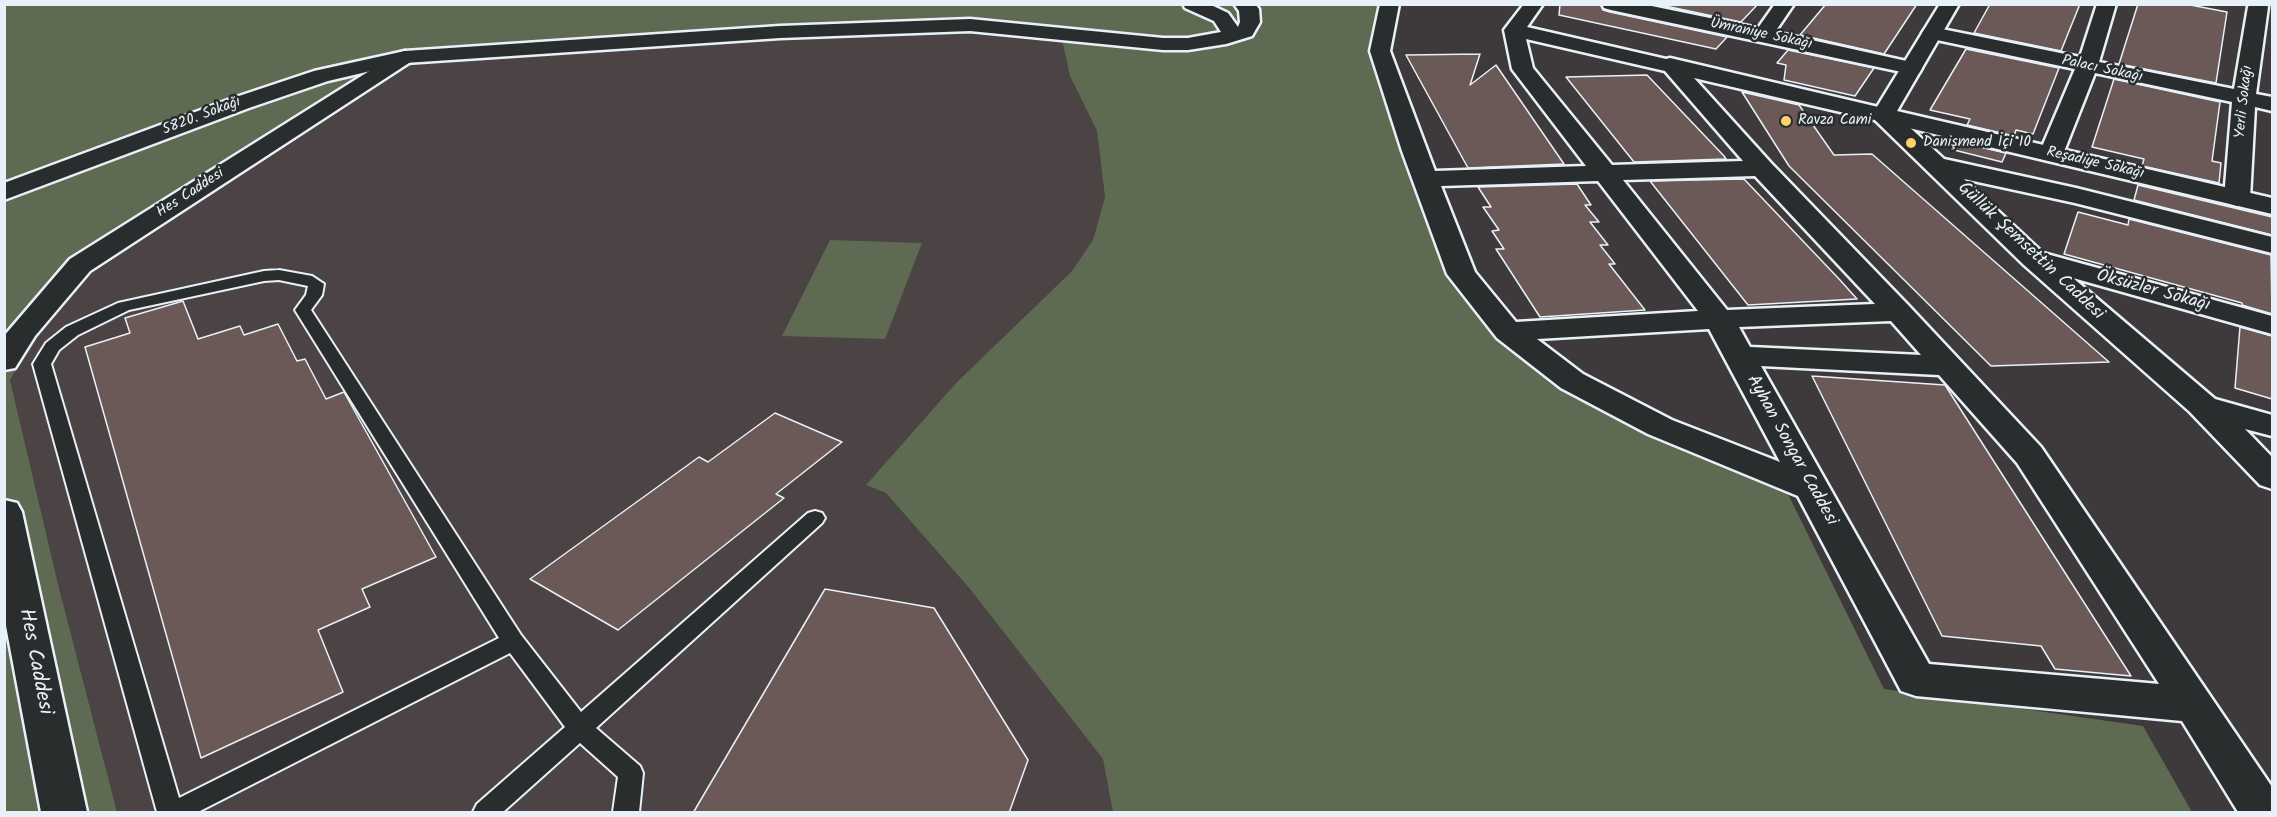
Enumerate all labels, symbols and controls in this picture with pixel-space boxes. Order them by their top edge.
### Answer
street label: Ümraniye Sokağı [1708,15,1814,55]
street label: Palacı Sokağı [2060,53,2144,87]
street label: Yerli Sokağı [2232,65,2258,139]
street label: 5820. Sokağı [160,94,244,140]
place label: Ravza Cami [1798,112,1871,130]
marker: Ravza Cami [1779,114,1793,128]
place label: Danişmend İçi 10 [1923,134,2031,152]
marker: Danişmend İçi 10 [1904,136,1918,150]
street label: Reşadiye Sokağı [2044,144,2146,184]
street label: Hes Caddesi [154,166,228,222]
street label: Güllük Şemsettin Caddesi [1952,178,2108,326]
street label: Öksüzler Sokağı [2094,266,2212,318]
street label: Ayhan Songar Caddesi [1741,372,1841,530]
street label: Hes Caddesi [11,607,57,717]

